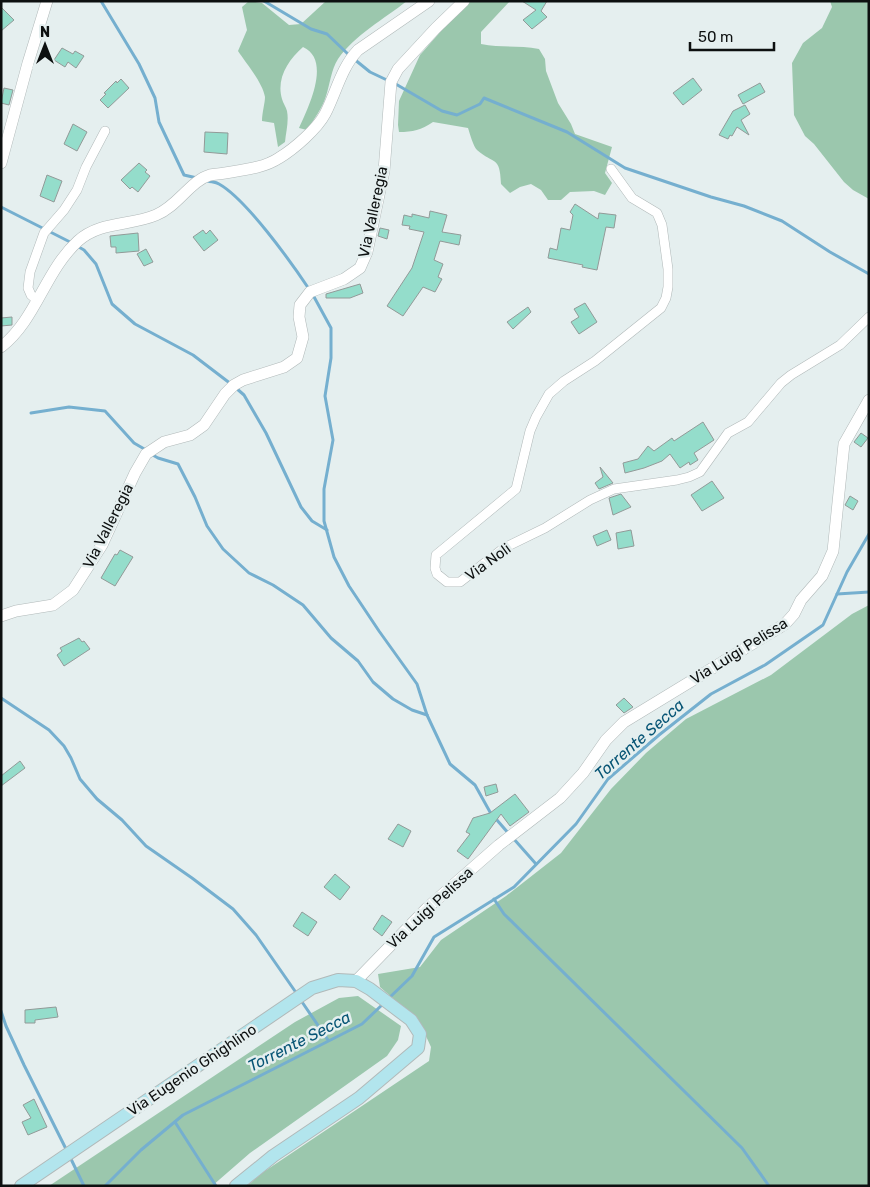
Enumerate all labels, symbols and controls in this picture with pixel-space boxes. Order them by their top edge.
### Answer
north arrow [20,20,70,70]
scale bar [690,20,774,52]
text: N [40,24,50,41]
text: 50 m [698,28,733,46]
street label: Via Valleregia [355,165,391,259]
street label: Via Valleregia [79,481,137,571]
street label: Via Noli [462,540,514,584]
street label: Via Luigi Pelissa [687,614,791,688]
water label: Torrente Secca [591,695,688,783]
street label: Via Luigi Pelissa [383,863,477,953]
water label: Torrente Secca [245,1007,354,1075]
street label: Via Eugenio Ghighlino [124,1020,260,1120]

